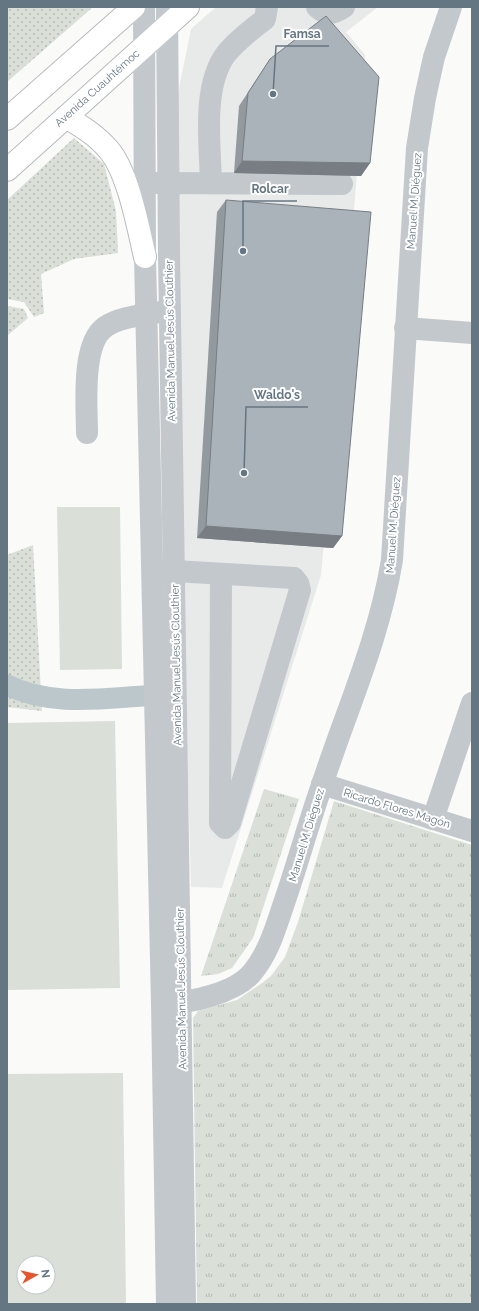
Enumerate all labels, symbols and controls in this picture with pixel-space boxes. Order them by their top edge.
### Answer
callout: Famsa [276,22,329,46]
text: Famsa [283,27,321,41]
street label: Avenida Cuauhtémoc [52,47,142,130]
street label: Manuel M. Diéguez [405,152,424,250]
callout: Rolcar [243,177,297,201]
text: Rolcar [251,182,289,196]
street label: Avenida Manuel Jesús Clouthier [163,260,178,422]
callout: Waldo's [246,383,308,407]
text: Waldo's [254,388,300,402]
street label: Manuel M. Diéguez [384,476,403,574]
street label: Avenida Manuel Jesús Clouthier [169,584,184,746]
street label: Manuel M. Diéguez [286,786,327,883]
street label: Ricardo Flores Magón [342,786,452,831]
street label: Avenida Manuel Jesús Clouthier [174,908,189,1070]
north arrow [16,1255,56,1295]
text: N [38,1269,52,1279]

